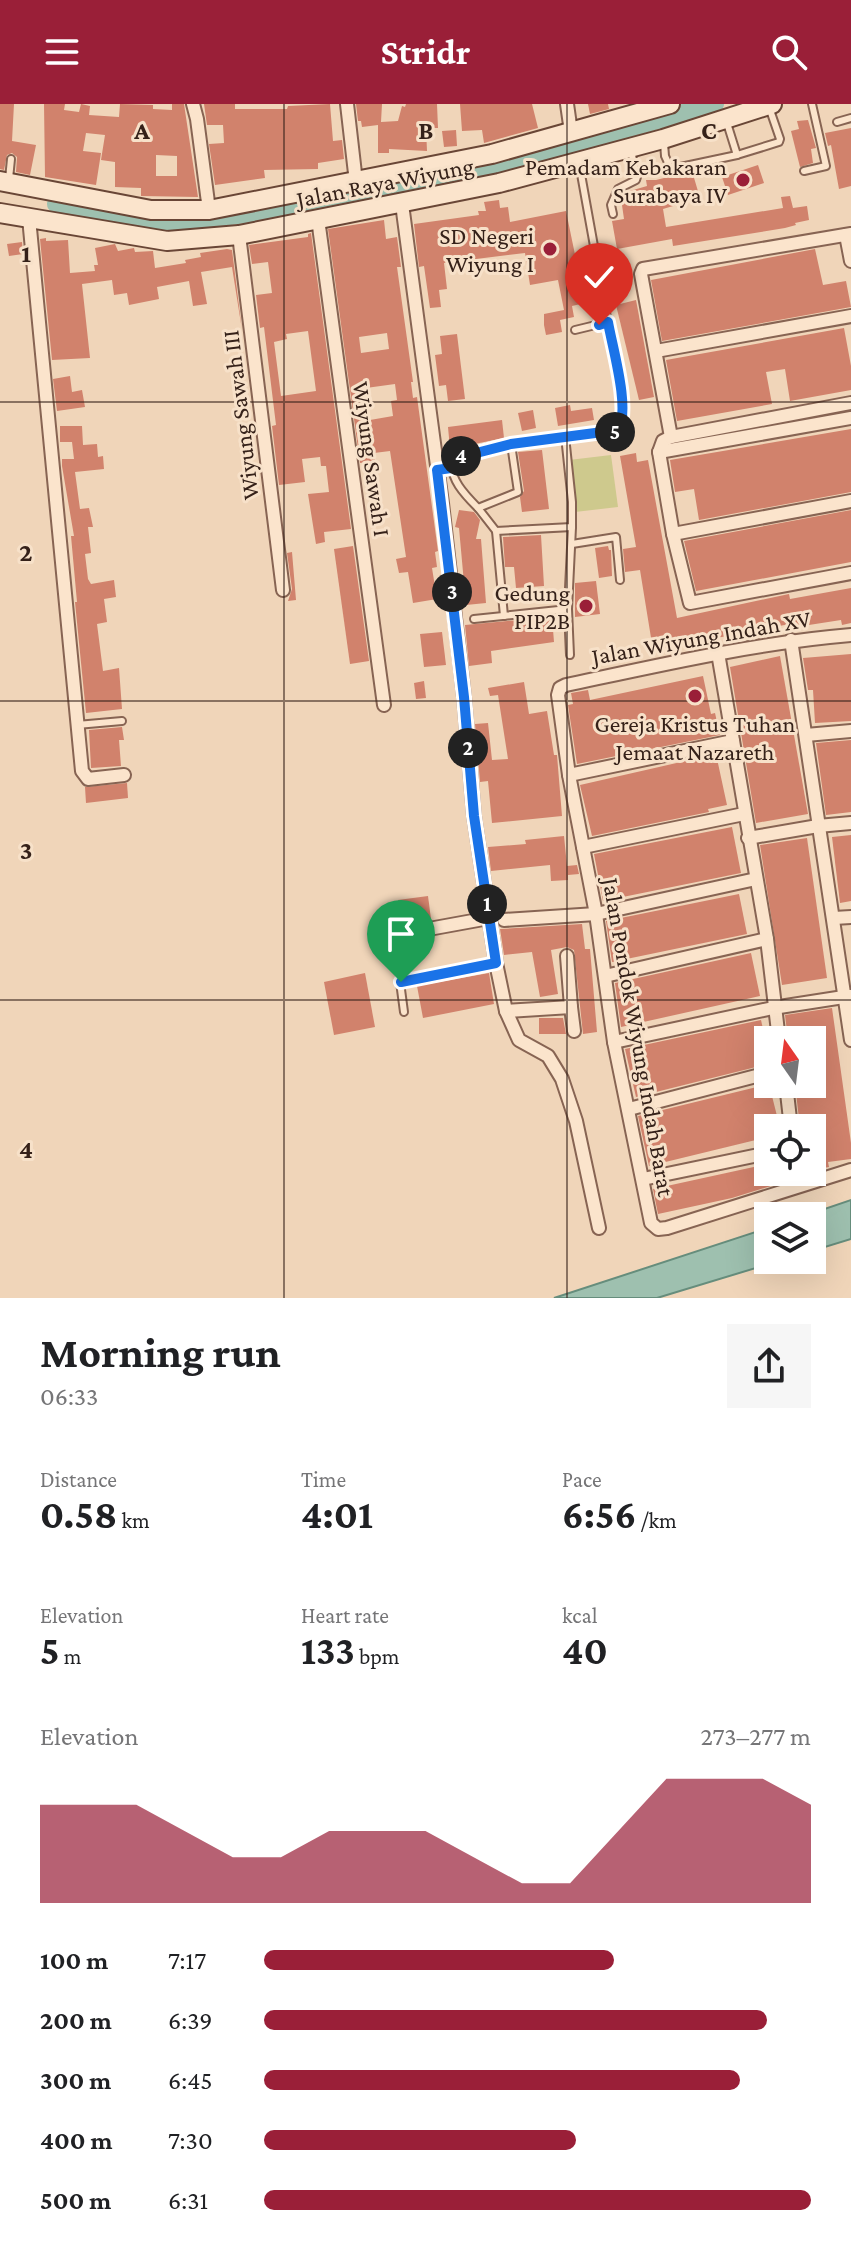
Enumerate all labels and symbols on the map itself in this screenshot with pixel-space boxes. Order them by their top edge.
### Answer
text: A [133,116,150,145]
text: B [418,116,434,145]
text: C [701,116,717,145]
street label: Jalan Raya Wiyung [292,152,476,213]
place label: Pemadam Kebakaran Surabaya IV [525,153,727,208]
marker: Pemadam Kebakaran Surabaya IV [734,171,752,189]
place label: SD Negeri Wiyung I [439,222,534,277]
text: 1 [21,239,31,268]
marker: SD Negeri Wiyung I [541,240,559,258]
pin [565,243,633,325]
street label: Wiyung Sawah III [216,329,264,501]
street label: Wiyung Sawah I [348,380,396,538]
pin: 5 [595,412,635,452]
pin: 4 [441,436,481,476]
text: 2 [19,538,33,567]
pin: 3 [432,572,472,612]
place label: Gedung PIP2B [494,579,570,634]
marker: Gedung PIP2B [577,597,595,615]
street label: Jalan Wiyung Indah XV [587,604,813,670]
marker: Gereja Kristus Tuhan Jemaat Nazareth [686,687,704,705]
place label: Gereja Kristus Tuhan Jemaat Nazareth [595,710,796,765]
pin: 2 [448,728,488,768]
text: 3 [20,836,32,865]
street label: Jalan Pondok Wiyung Indah Barat [597,873,681,1200]
pin: 1 [467,884,507,924]
pin [367,900,435,982]
north arrow [754,1026,826,1098]
text: 4 [19,1135,33,1164]

